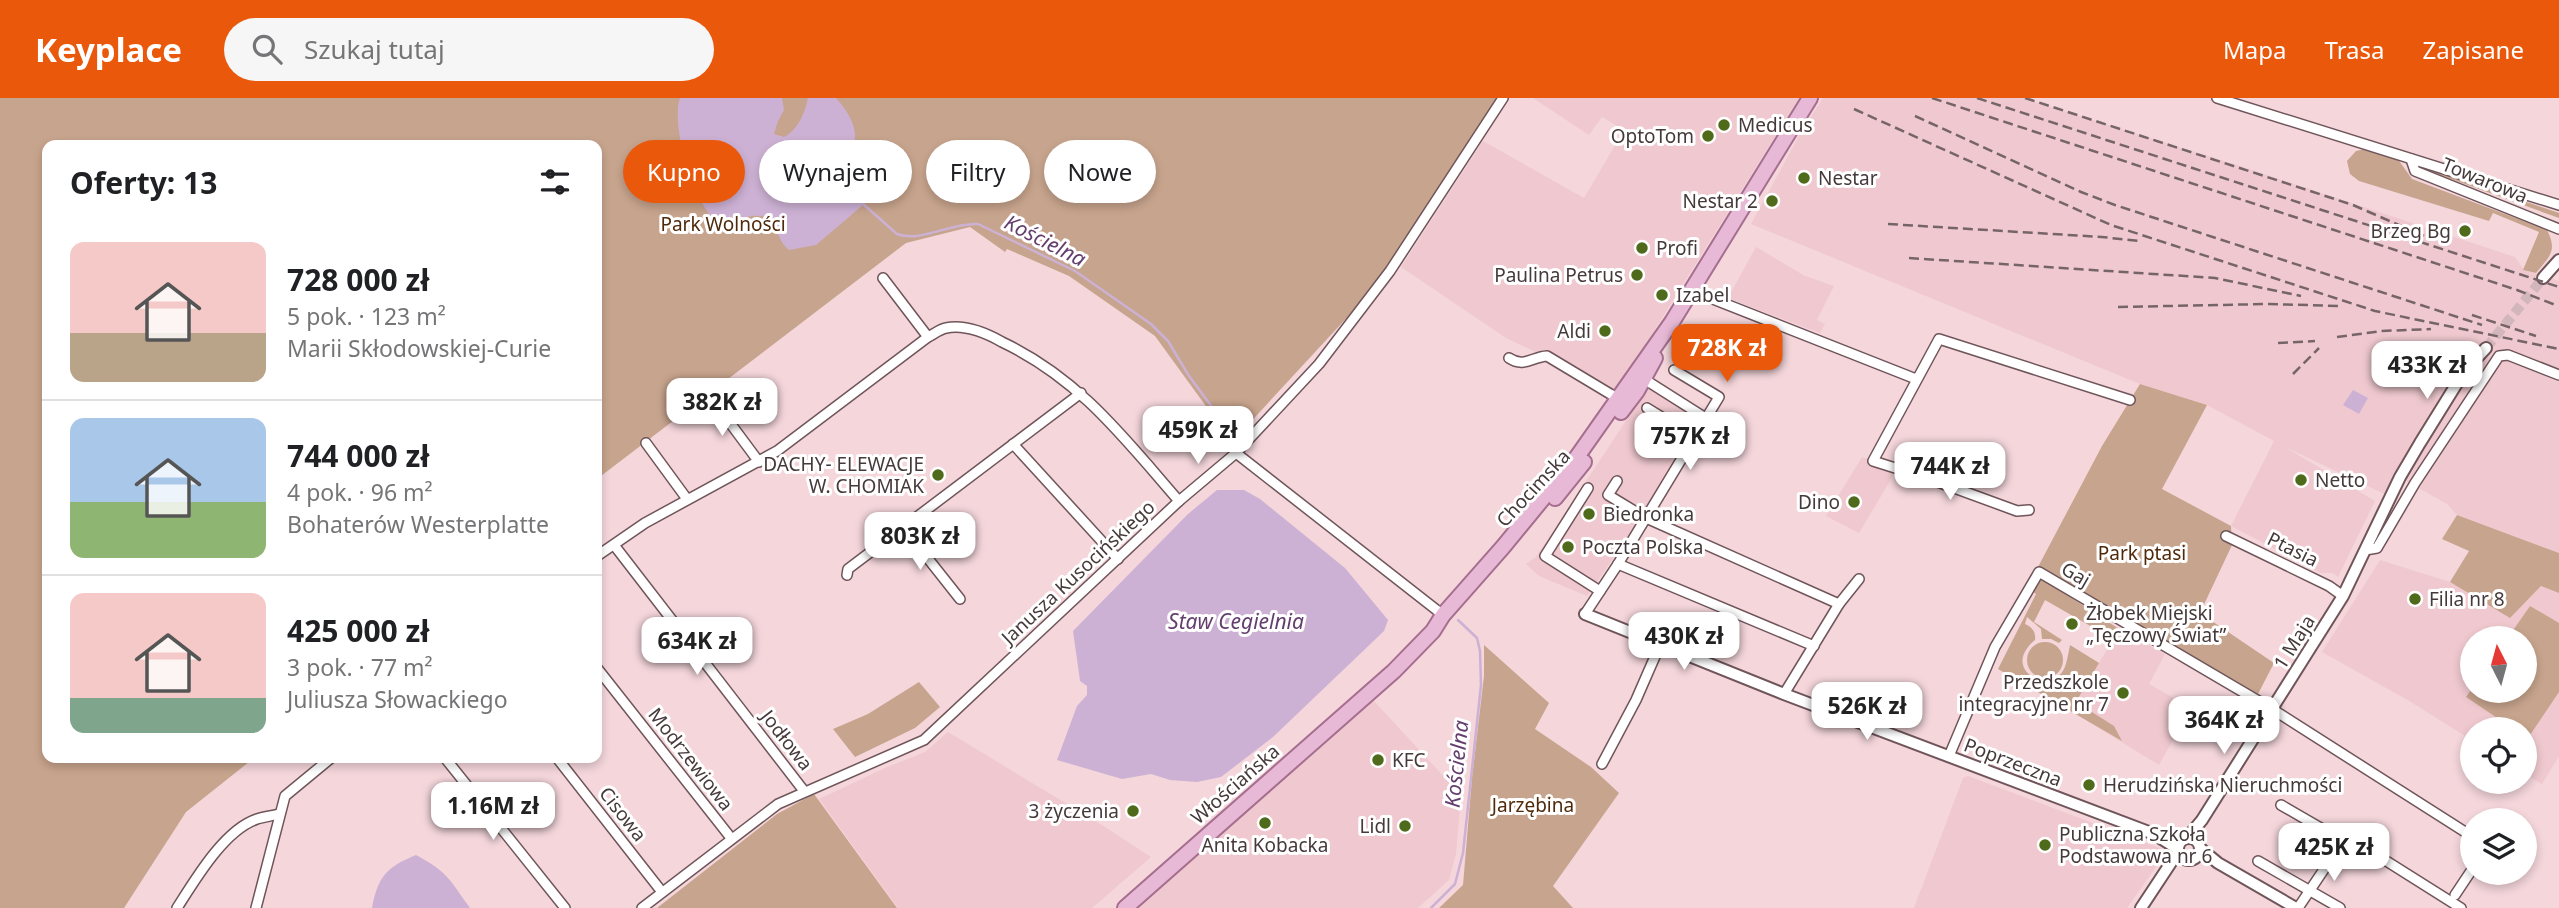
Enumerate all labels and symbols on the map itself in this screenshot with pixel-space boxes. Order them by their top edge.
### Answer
place label: Medicus [1738,112,1813,138]
marker: Medicus [1716,117,1732,133]
place label: OptoTom [1611,123,1694,149]
marker: OptoTom [1700,128,1716,144]
street label: Towarowa [2438,151,2532,209]
place label: Nestar [1818,165,1878,191]
marker: Nestar [1796,170,1812,186]
place label: Nestar 2 [1683,188,1758,214]
marker: Nestar 2 [1764,193,1780,209]
water label: Kościelna [1000,208,1091,273]
park label: Park Wolności [660,211,786,237]
place label: Brzeg Bg [2370,218,2451,244]
marker: Brzeg Bg [2457,223,2473,239]
place label: Profi [1656,235,1698,261]
marker: Profi [1634,240,1650,256]
place label: Paulina Petrus [1494,262,1623,288]
marker: Paulina Petrus [1629,267,1645,283]
place label: Izabel [1676,282,1729,308]
marker: Izabel [1654,287,1670,303]
place label: Aldi [1557,318,1591,344]
marker: Aldi [1597,323,1613,339]
pin: 728K zł [1662,324,1792,384]
pin: 433K zł [2362,342,2492,401]
pin: 382K zł [657,378,787,438]
pin: 459K zł [1133,406,1263,466]
pin: 757K zł [1625,412,1755,472]
pin: 744K zł [1885,442,2015,502]
street label: Chocimska [1490,444,1576,532]
place label: DACHY- ELEWACJE W. CHOMIAK [763,451,924,499]
marker: DACHY- ELEWACJE W. CHOMIAK [930,467,946,483]
place label: Netto [2315,467,2365,493]
marker: Netto [2293,472,2309,488]
place label: Dino [1798,489,1840,515]
street label: Janusza Kusocińskiego [994,494,1160,651]
marker: Dino [1846,494,1862,510]
place label: Biedronka [1603,501,1694,527]
marker: Biedronka [1581,506,1597,522]
pin: 803K zł [855,512,985,572]
street label: Ptasia [2263,526,2323,572]
place label: Poczta Polska [1582,534,1703,560]
marker: Poczta Polska [1560,539,1576,555]
park label: Park ptasi [2098,540,2186,566]
street label: Gaj [2057,555,2095,593]
place label: Filia nr 8 [2429,586,2505,612]
marker: Filia nr 8 [2407,591,2423,607]
place label: Żłobek Miejski „Tęczowy Świat” [2086,600,2226,648]
water label: Staw Cegielnia [1168,607,1304,635]
street label: 1 Maja [2267,610,2321,674]
pin: 430K zł [1619,612,1749,672]
marker: Żłobek Miejski „Tęczowy Świat” [2064,616,2080,632]
pin: 634K zł [632,618,762,677]
north arrow [2460,626,2538,704]
place label: Przedszkole integracyjne nr 7 [1958,669,2109,717]
pin: 526K zł [1802,682,1932,742]
marker: Przedszkole integracyjne nr 7 [2115,685,2131,701]
pin: 364K zł [2159,696,2289,756]
street label: Modrzewiowa [643,702,739,816]
street label: Jodłowa [754,703,819,776]
water label: Kościelna [1438,719,1475,809]
street label: Poprzeczna [1960,731,2066,793]
street label: Włościańska [1185,738,1285,830]
place label: KFC [1392,747,1426,773]
marker: KFC [1370,752,1386,768]
place label: Herudzińska Nieruchmości [2103,772,2342,798]
marker: Herudzińska Nieruchmości [2081,777,2097,793]
street label: Cisowa [593,781,653,847]
pin: 1.16M zł [421,782,565,842]
park label: Jarzębina [1490,792,1574,818]
place label: 3 życzenia [1029,798,1119,824]
marker: 3 życzenia [1125,803,1141,819]
place label: Lidl [1360,813,1391,839]
marker: Anita Kobacka [1257,815,1273,831]
marker: Lidl [1397,818,1413,834]
place label: Publiczna Szkoła Podstawowa nr 6 [2059,821,2212,869]
pin: 425K zł [2269,824,2399,883]
place label: Anita Kobacka [1202,832,1328,858]
marker: Publiczna Szkoła Podstawowa nr 6 [2037,837,2053,853]

